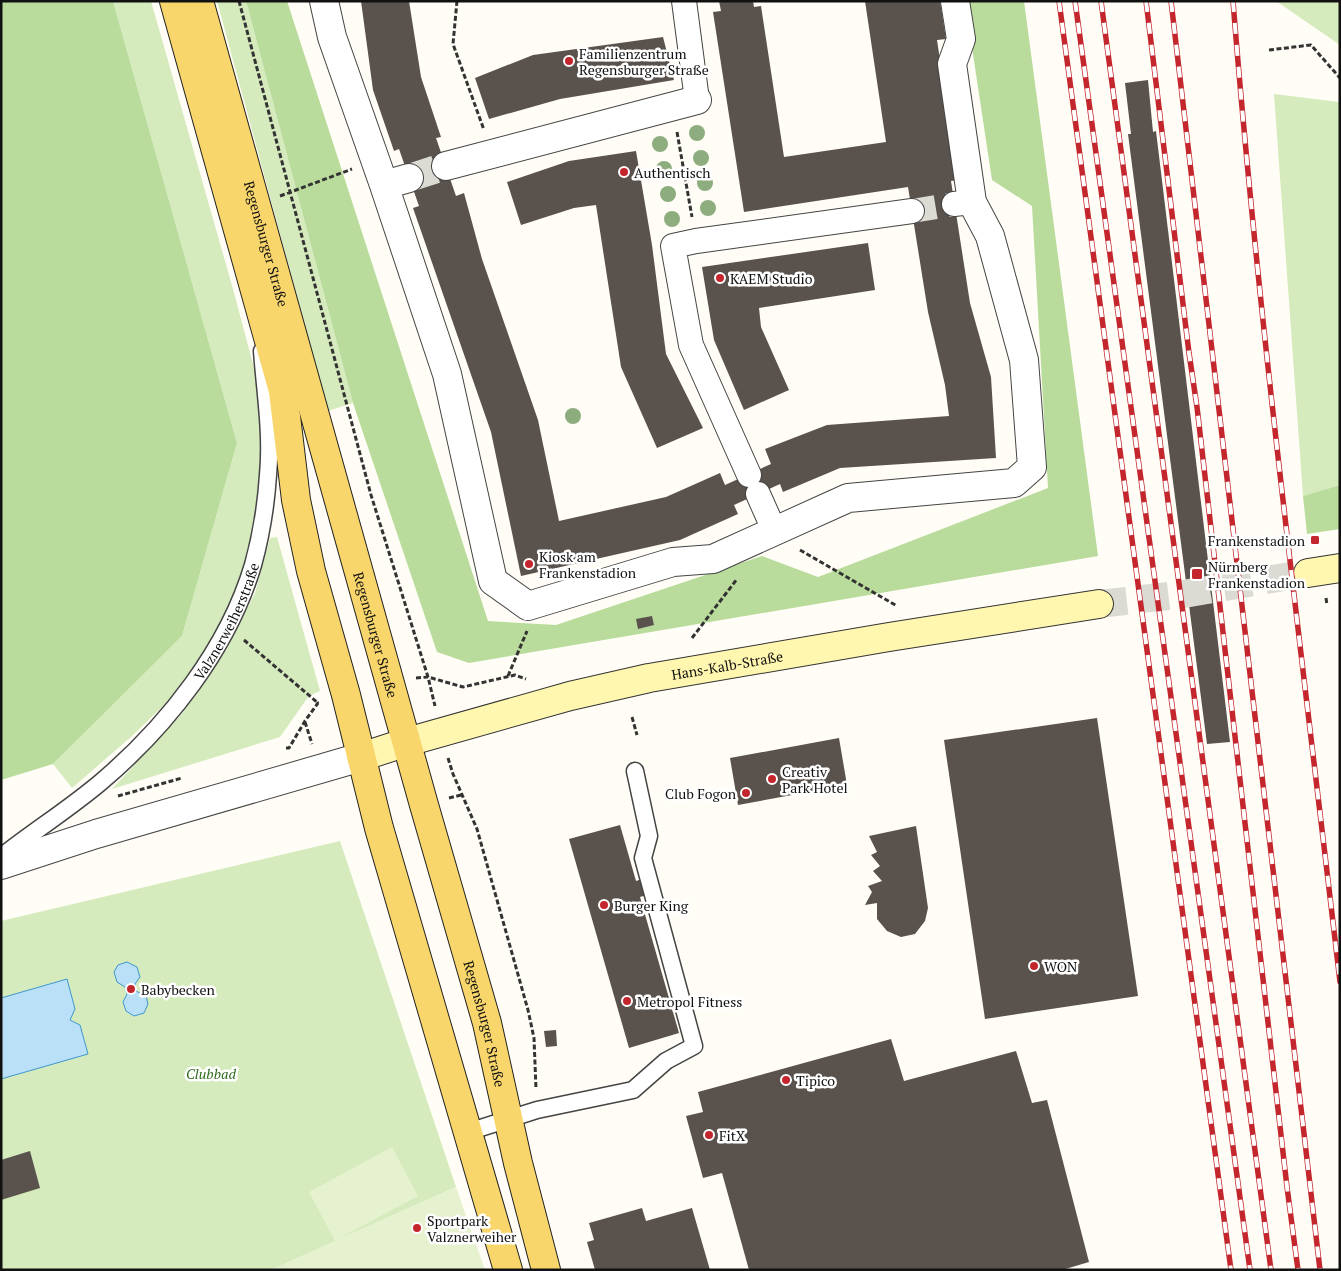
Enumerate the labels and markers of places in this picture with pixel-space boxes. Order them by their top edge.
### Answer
place label: Familienzentrum Regensburger Straße [579,44,709,79]
marker: Familienzentrum Regensburger Straße [563,55,575,67]
place label: Authentisch [634,163,711,182]
marker: Authentisch [618,166,630,178]
place label: KAEM Studio [730,269,813,288]
marker: KAEM Studio [714,272,726,284]
place label: Frankenstadion [1208,531,1306,550]
marker: Frankenstadion [1309,534,1321,546]
place label: Kiosk am Frankenstadion [539,547,637,582]
place label: Nürnberg Frankenstadion [1208,557,1306,592]
marker: Kiosk am Frankenstadion [523,558,535,570]
marker: Nürnberg Frankenstadion [1190,567,1204,581]
place label: Creativ Park Hotel [782,762,848,797]
marker: Creativ Park Hotel [766,773,778,785]
place label: Club Fogon [665,784,737,803]
marker: Club Fogon [740,787,752,799]
place label: Burger King [614,896,689,915]
marker: Burger King [598,899,610,911]
place label: WON [1044,957,1077,976]
marker: WON [1028,960,1040,972]
place label: Babybecken [141,980,215,999]
marker: Babybecken [125,983,137,995]
place label: Metropol Fitness [637,992,742,1011]
marker: Metropol Fitness [621,995,633,1007]
place label: Tipico [796,1071,835,1090]
marker: Tipico [780,1074,792,1086]
place label: FitX [719,1126,746,1145]
marker: FitX [703,1129,715,1141]
place label: Sportpark Valznerweiher [427,1211,517,1246]
marker: Sportpark Valznerweiher [411,1222,423,1234]

